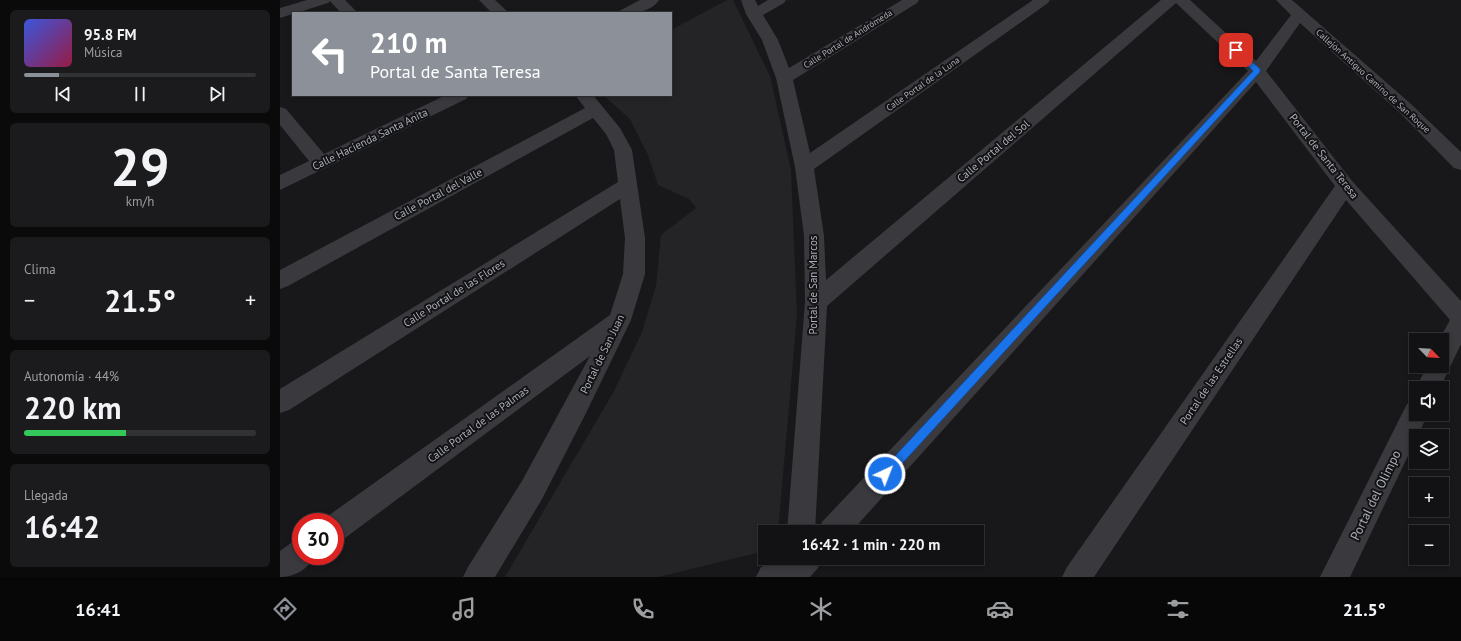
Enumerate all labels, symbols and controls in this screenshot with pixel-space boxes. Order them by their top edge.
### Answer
street label: Calle Portal de Andrómeda [801,7,894,70]
text: 210 m [370,24,447,61]
text: 95.8 FM [84,25,137,44]
street label: Callejón Antiguo Camino de San Roque [1314,26,1433,135]
icon: left [304,28,356,80]
pin [1219,33,1253,67]
icon: arrive [1225,39,1247,61]
text: Música [84,44,123,61]
street label: Calle Portal de la Luna [884,54,962,113]
text: Portal de Santa Teresa [370,60,541,83]
icon: previous [52,83,74,105]
icon: pause [129,83,151,105]
icon: next [206,83,228,105]
street label: Calle Hacienda Santa Anita [310,105,430,173]
street label: Portal de Santa Teresa [1286,111,1362,201]
street label: Calle Portal del Sol [954,116,1033,185]
text: 29 [111,133,169,200]
street label: Calle Portal del Valle [391,165,485,223]
text: km/h [126,193,154,210]
street label: Portal de San Marcos [806,235,820,334]
street label: Calle Portal de las Flores [401,256,508,330]
text: Clima [24,261,56,278]
text: 21.5° [104,281,176,320]
text: − [24,286,35,314]
text: + [245,286,256,314]
street label: Portal de San Juan [577,312,627,396]
north arrow [1409,333,1449,373]
map controls [1409,333,1449,565]
street label: Portal de las Estrellas [1177,335,1245,427]
text: Autonomía · 44% [24,368,119,385]
button: sound [1409,381,1449,421]
street label: Calle Portal de las Palmas [425,382,532,465]
text: 220 km [24,388,122,427]
button: layers [1409,429,1449,469]
street label: Portal del Olimpo [1346,447,1405,543]
position arrow [864,453,906,495]
button: + [1409,477,1449,517]
text: Llegada [24,487,68,504]
text: 16:42 [24,507,100,546]
speed limit sign: 30 [292,513,344,565]
button: − [1409,525,1449,565]
text: 16:42 · 1 min · 220 m [802,535,940,554]
icon: directions [271,595,299,623]
icon: music [450,595,478,623]
icon: phone [629,595,657,623]
icon: climate [807,595,835,623]
icon: car [986,595,1014,623]
icon: filters [1164,595,1192,623]
text: 16:41 [75,598,121,621]
text: 21.5° [1343,598,1386,621]

